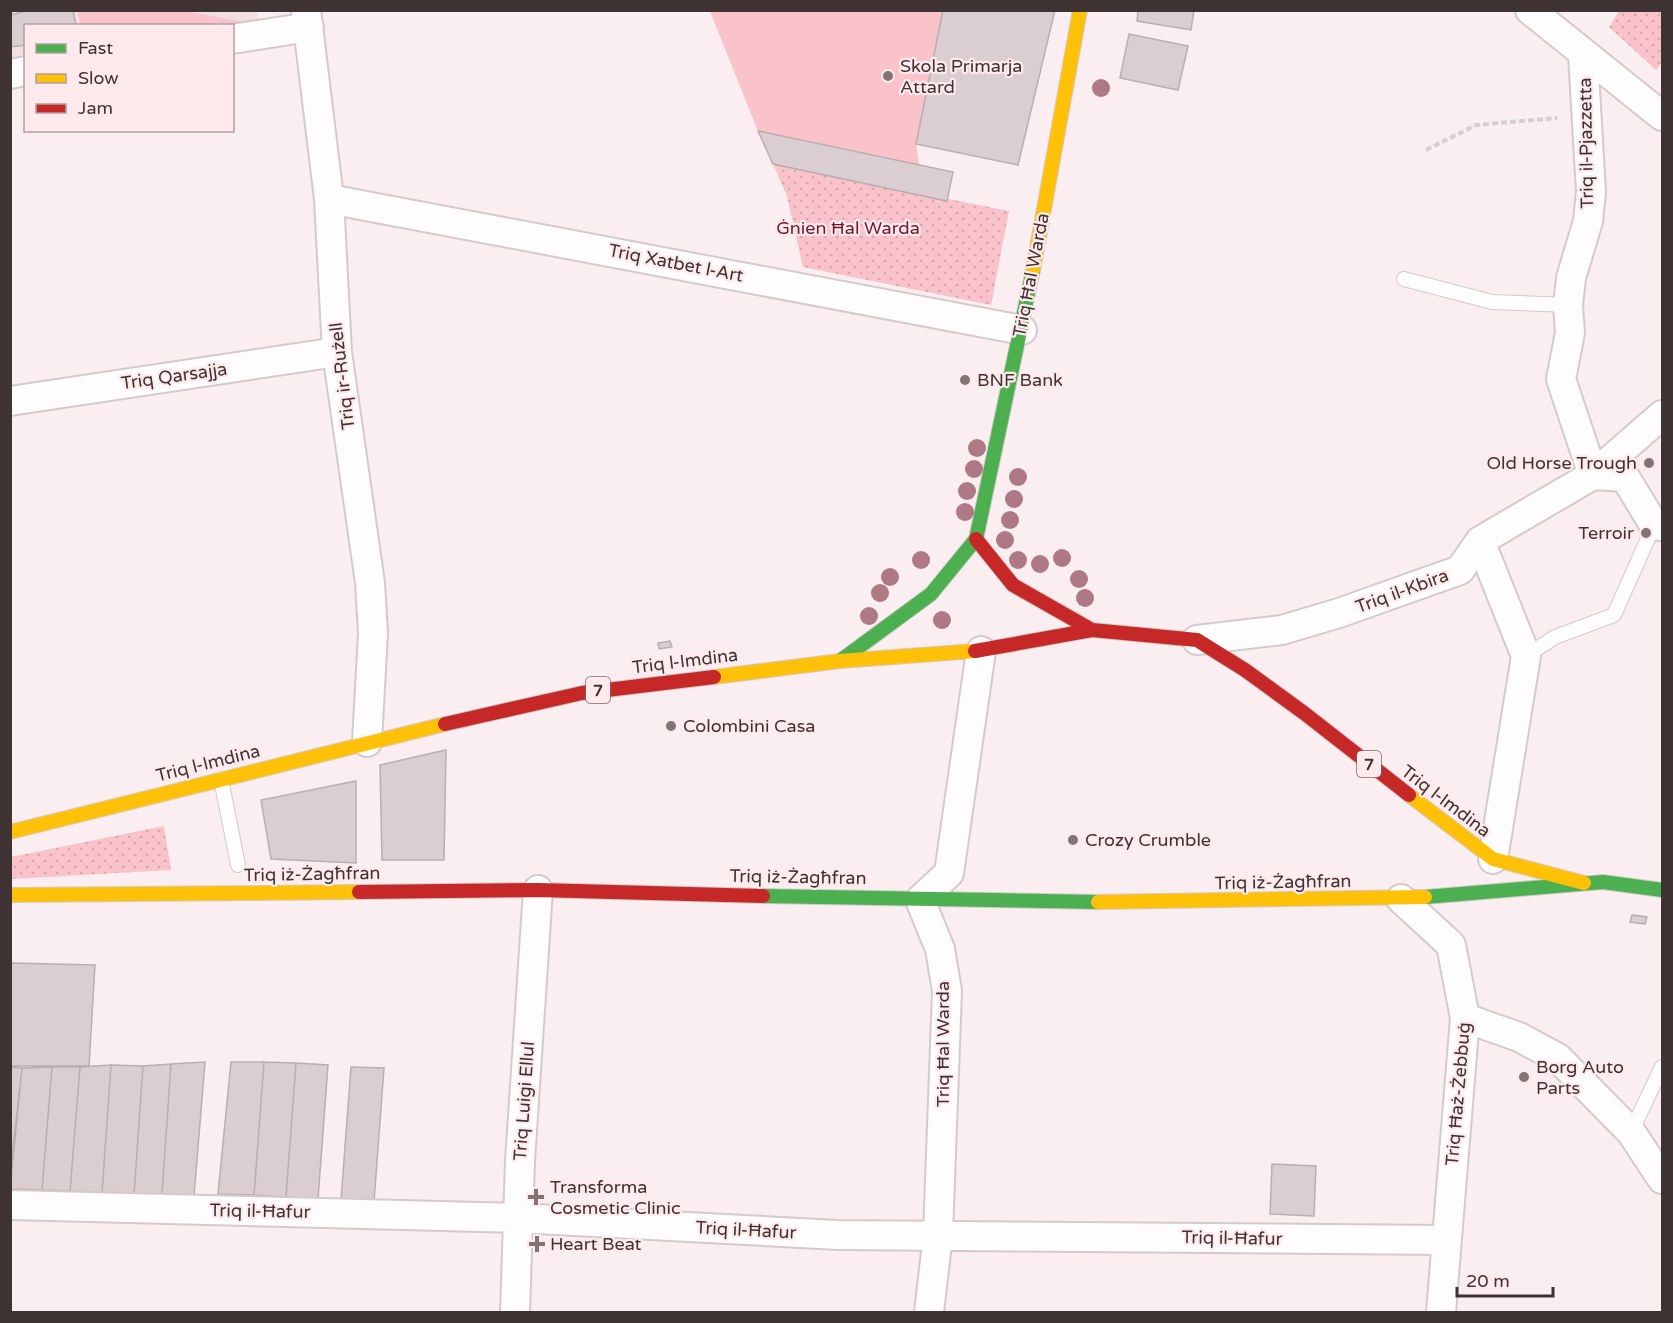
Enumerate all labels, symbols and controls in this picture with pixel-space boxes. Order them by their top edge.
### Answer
legend [24,24,234,132]
text: Fast [78,37,113,59]
place label: Skola Primarja Attard [900,55,1022,98]
text: Slow [78,67,119,89]
marker: Skola Primarja Attard [881,69,895,83]
street label: Triq il-Pjazzetta [1574,77,1598,209]
text: Jam [78,97,113,119]
street label: Triq Ħal Warda [1008,211,1054,339]
park label: Ġnien Ħal Warda [776,217,920,239]
street label: Triq Xatbet l-Art [607,239,745,287]
street label: Triq ir-Rużell [325,321,359,431]
street label: Triq Qarsajja [120,358,228,394]
place label: BNF Bank [977,369,1063,391]
marker: BNF Bank [958,373,972,387]
place label: Old Horse Trough [1487,452,1637,474]
marker: Old Horse Trough [1642,456,1656,470]
place label: Terroir [1578,522,1634,544]
marker: Terroir [1639,526,1653,540]
street label: Triq il-Kbira [1352,564,1452,618]
street label: Triq l-Imdina [631,644,739,678]
road number: 7 [586,677,610,703]
place label: Colombini Casa [683,715,815,737]
marker: Colombini Casa [664,719,678,733]
street label: Triq l-Imdina [154,739,262,787]
road number: 7 [1357,751,1381,777]
street label: Triq l-Imdina [1397,760,1495,842]
place label: Crozy Crumble [1085,829,1211,851]
marker: Crozy Crumble [1066,833,1080,847]
street label: Triq iż-Żagħfran [243,862,381,886]
street label: Triq iż-Żagħfran [729,865,867,889]
street label: Triq iż-Żagħfran [1214,870,1352,894]
street label: Triq Ħal Warda [932,981,954,1107]
street label: Triq Ħaż-Żebbuġ [1441,1021,1475,1167]
street label: Triq Luigi Ellul [509,1041,539,1161]
place label: Borg Auto Parts [1536,1056,1624,1099]
marker: Borg Auto Parts [1517,1070,1531,1084]
place label: Transforma Cosmetic Clinic [550,1176,681,1219]
marker: Transforma Cosmetic Clinic [527,1188,545,1206]
street label: Triq il-Ħafur [209,1199,311,1223]
street label: Triq il-Ħafur [695,1216,797,1244]
street label: Triq il-Ħafur [1181,1226,1283,1250]
place label: Heart Beat [550,1233,642,1255]
marker: Heart Beat [528,1235,546,1253]
scale bar [1457,1260,1553,1298]
text: 20 m [1466,1270,1510,1292]

